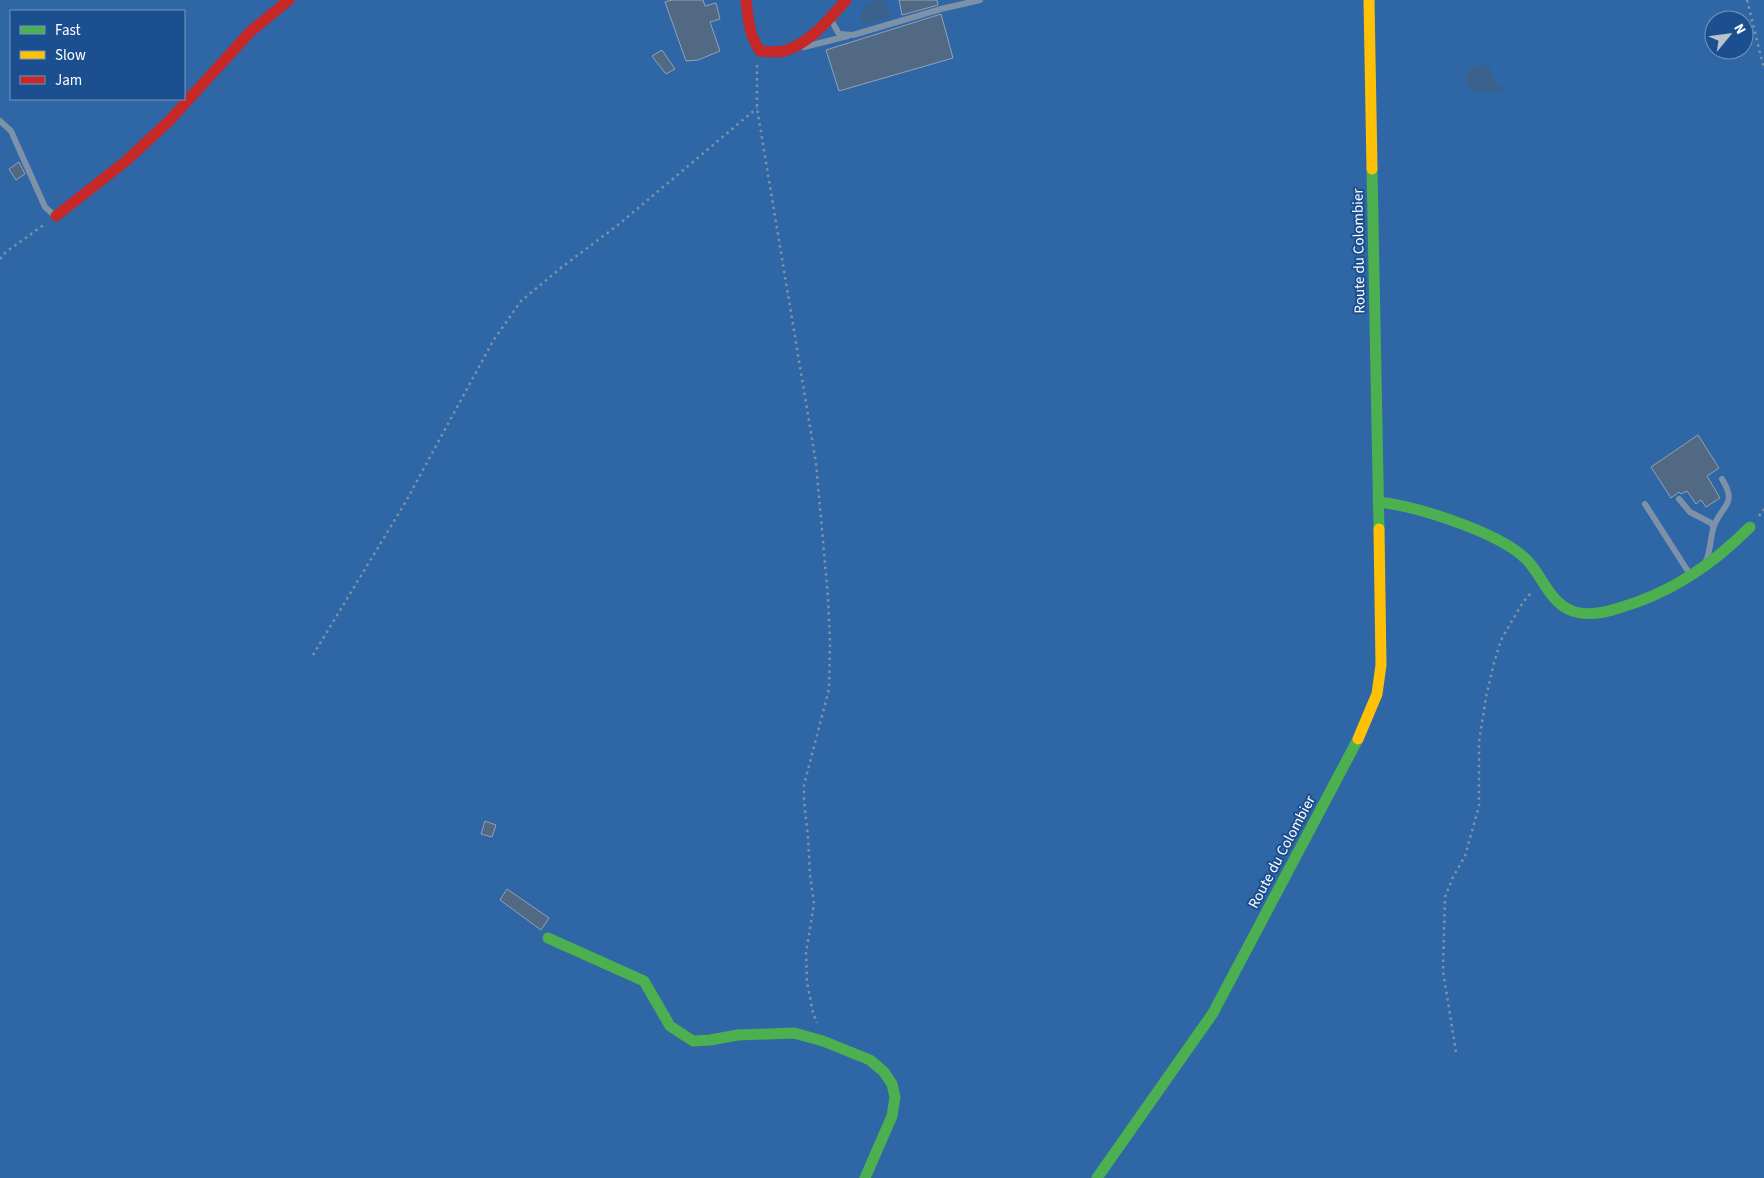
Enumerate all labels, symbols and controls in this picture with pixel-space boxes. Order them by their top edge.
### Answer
legend [10,10,185,100]
north arrow [1704,10,1754,60]
text: Fast [55,20,81,41]
text: N [1728,20,1750,38]
text: Slow [55,45,86,66]
text: Jam [55,70,82,91]
street label: Route du Colombier [1347,187,1371,314]
street label: Route du Colombier [1243,791,1321,912]

